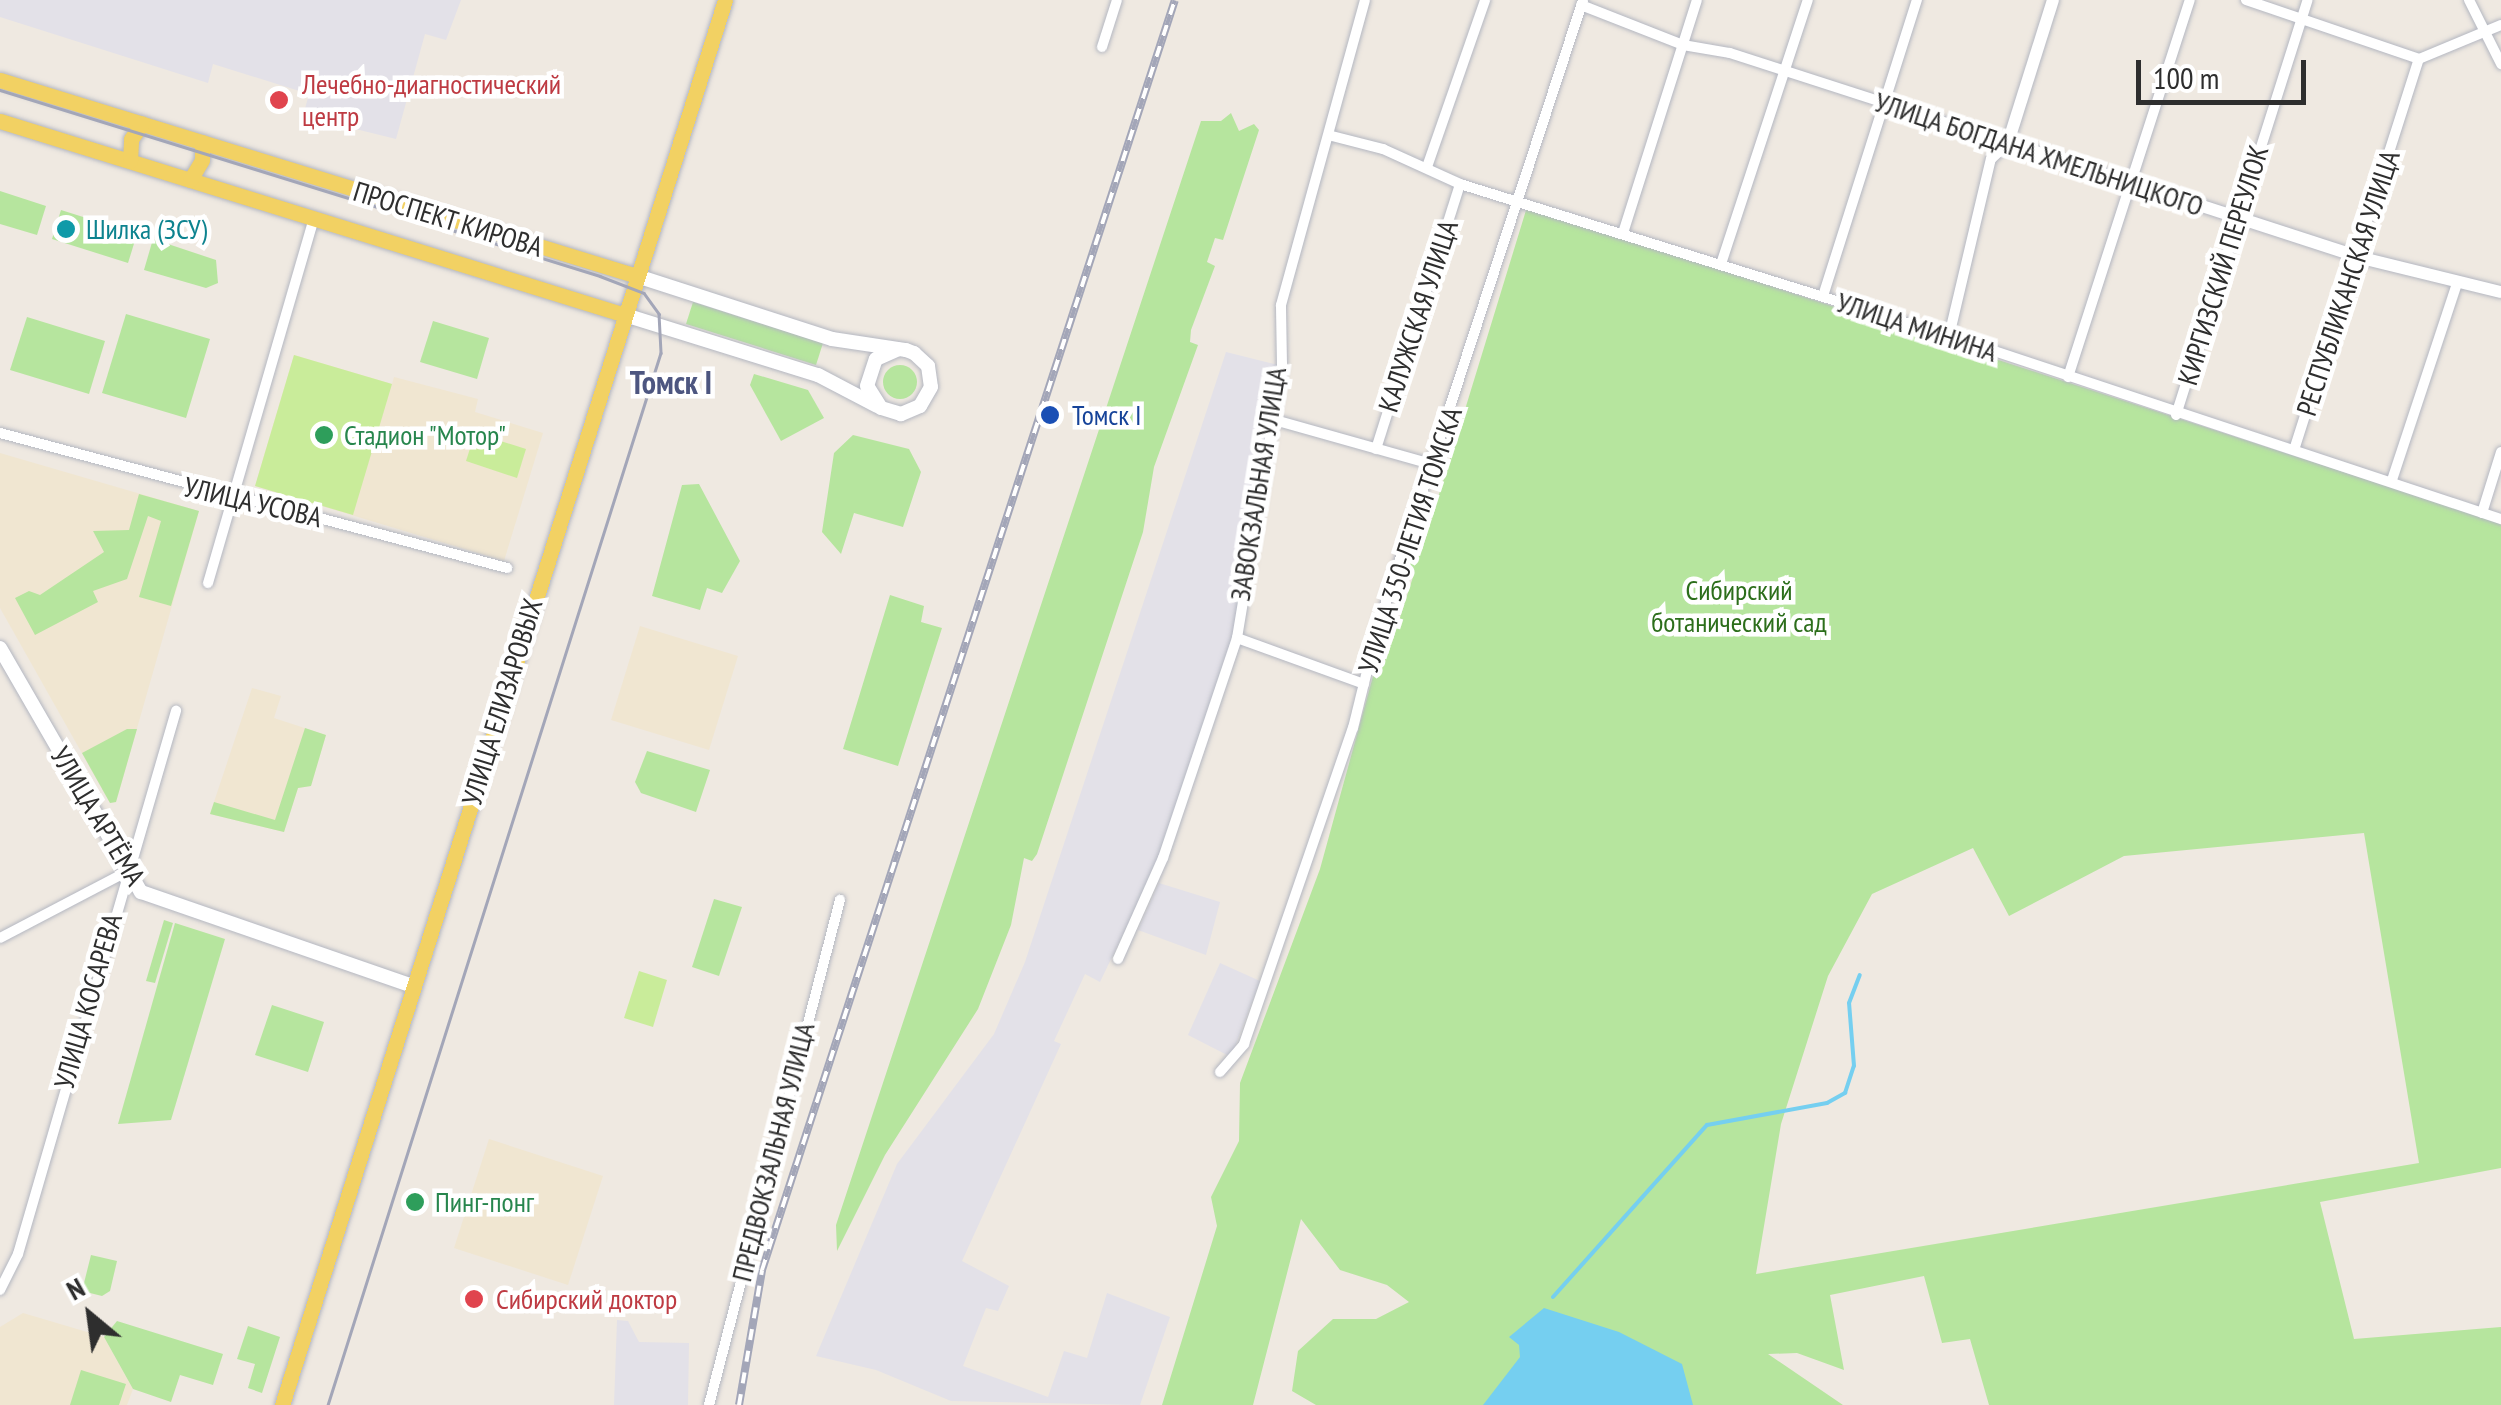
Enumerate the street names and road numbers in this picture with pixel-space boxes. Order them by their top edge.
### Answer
street label: УЛИЦА БОГДАНА ХМЕЛЬНИЦКОГО [1869,85,2209,223]
street label: КИРГИЗСКИЙ ПЕРЕУЛОК [2171,141,2275,389]
street label: РЕСПУБЛИКАНСКАЯ УЛИЦА [2289,146,2407,420]
street label: ПРОСПЕКТ КИРОВА [349,174,547,264]
street label: КАЛУЖСКАЯ УЛИЦА [1371,216,1465,416]
street label: УЛИЦА МИНИНА [1832,285,2002,369]
street label: ЗАВОКЗАЛЬНАЯ УЛИЦА [1223,364,1293,604]
street label: УЛИЦА 350-ЛЕТИЯ ТОМСКА [1351,402,1469,678]
street label: УЛИЦА УСОВА [180,470,326,534]
street label: УЛИЦА ЕЛИЗАРОВЫХ [454,594,550,810]
street label: УЛИЦА АРТЁМА [43,740,153,892]
street label: УЛИЦА КОСАРЕВА [47,909,129,1093]
street label: ПРЕДВОКЗАЛЬНАЯ УЛИЦА [725,1019,821,1285]

